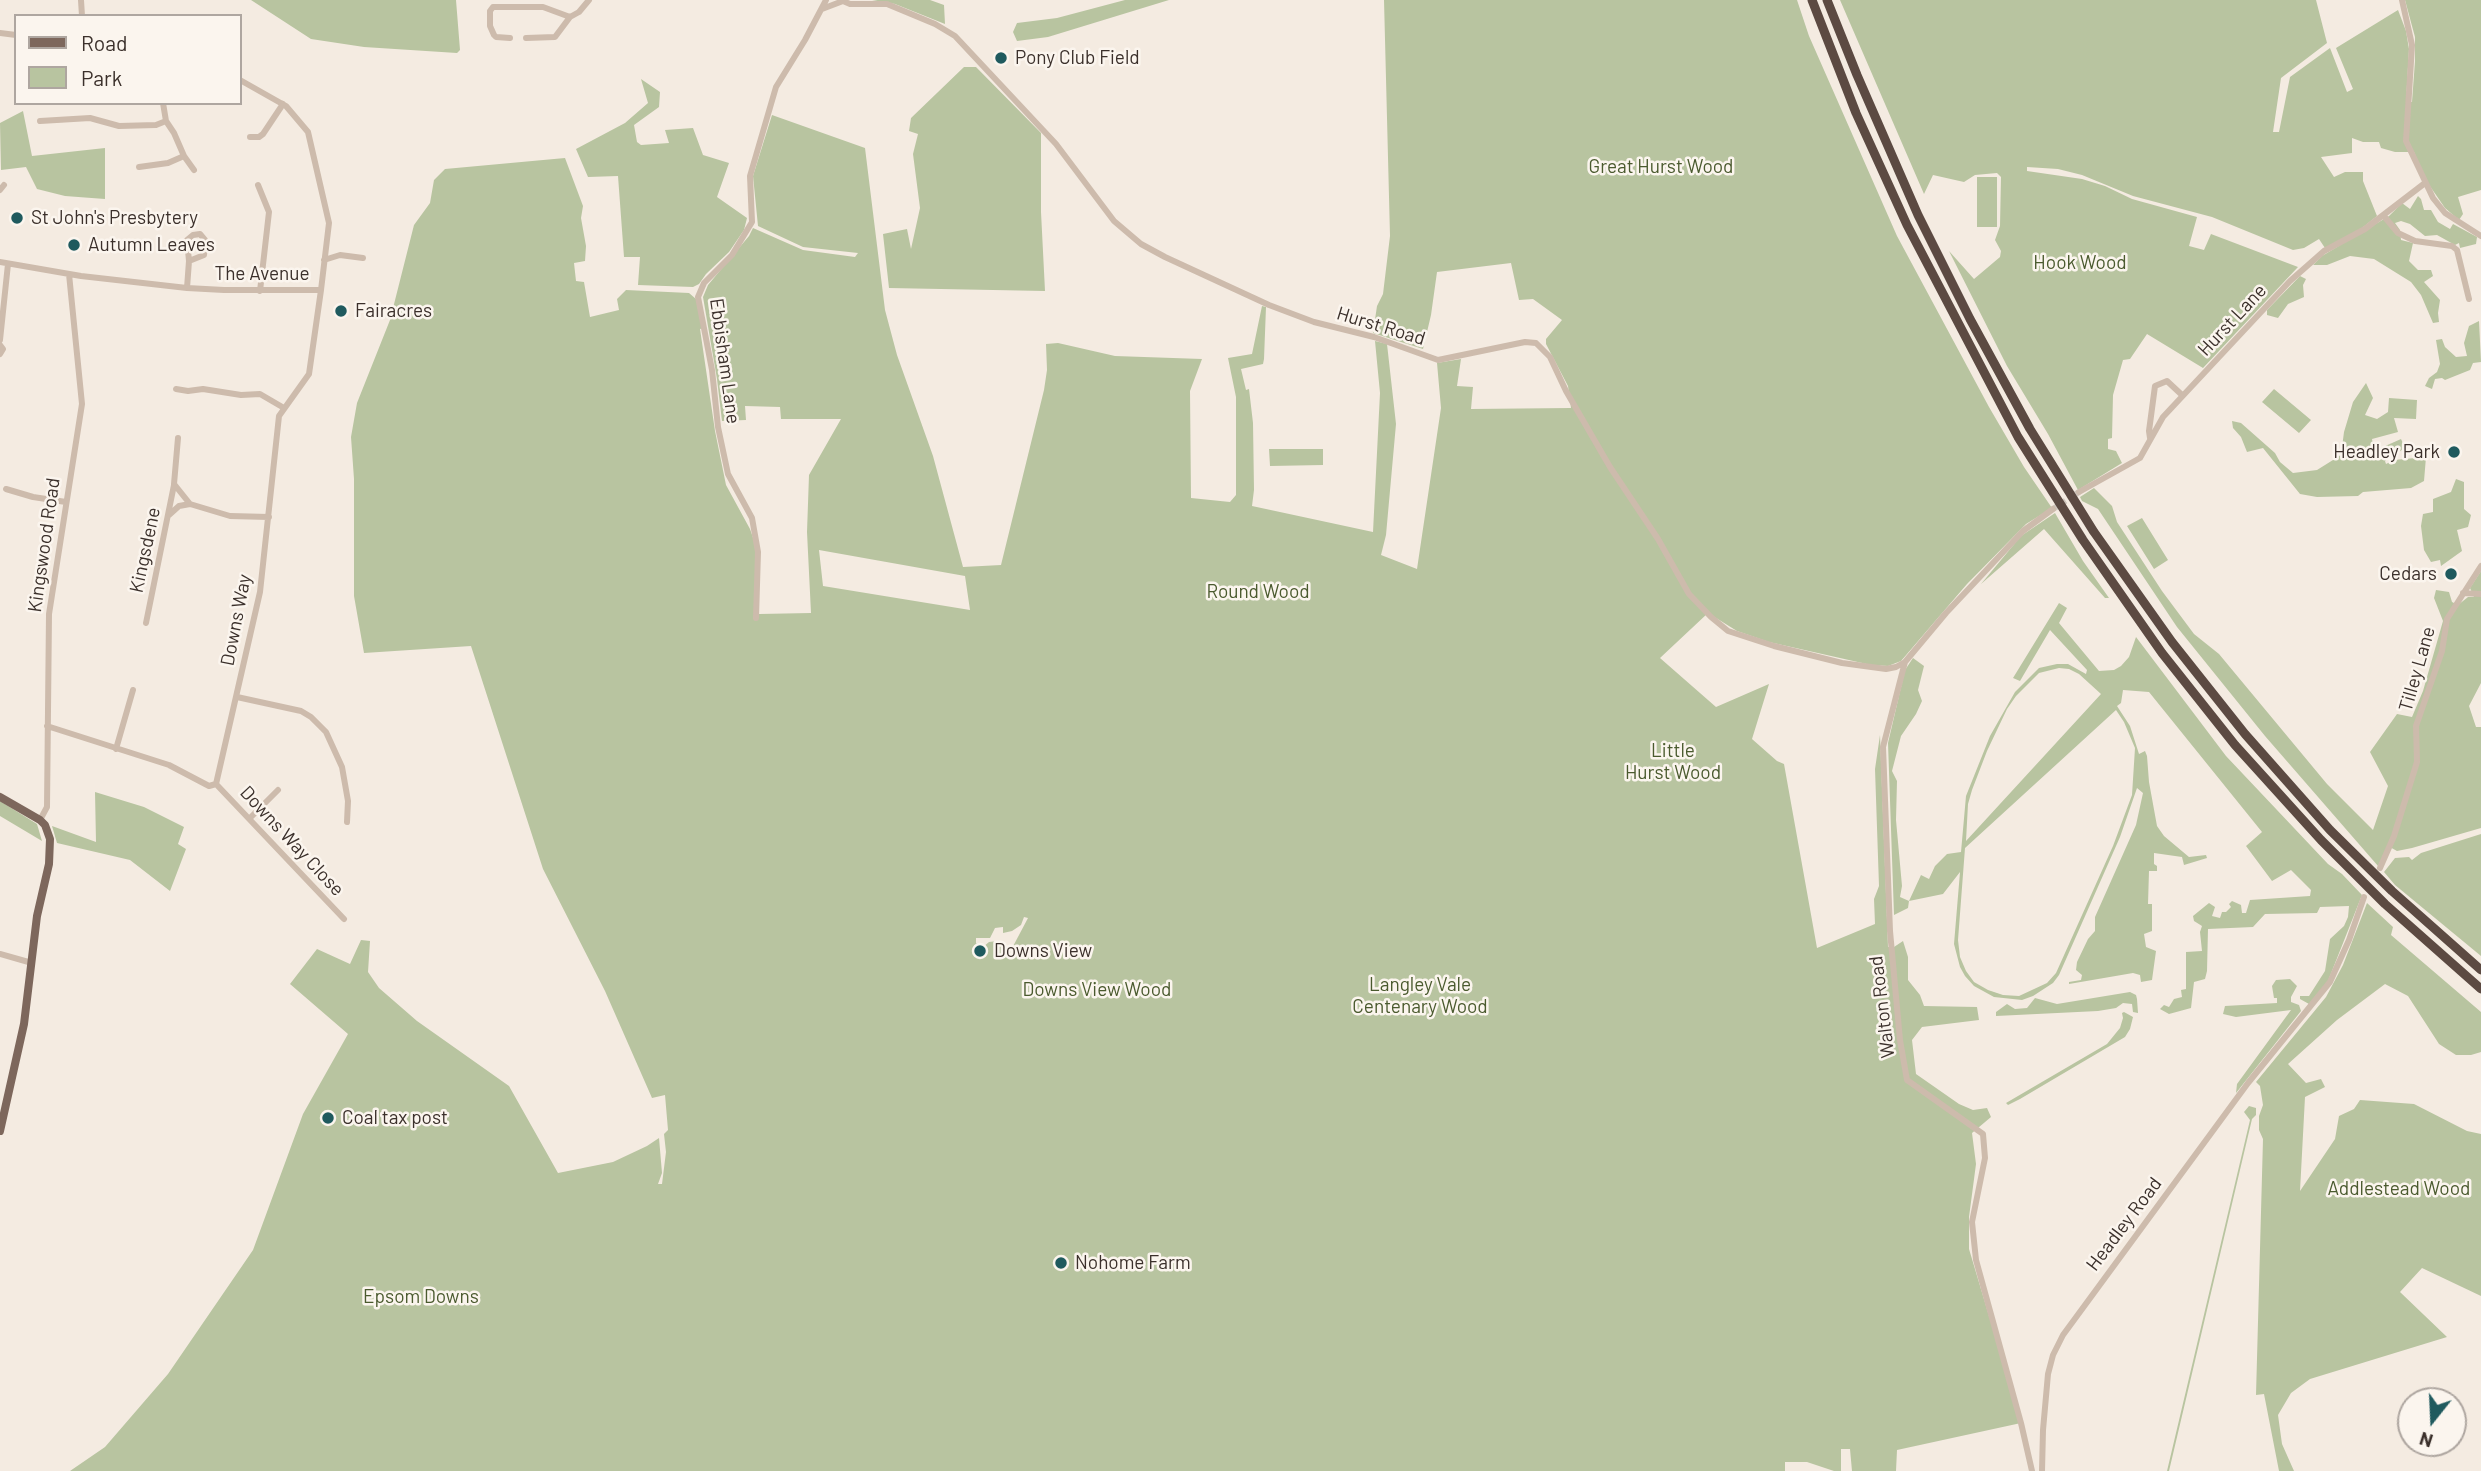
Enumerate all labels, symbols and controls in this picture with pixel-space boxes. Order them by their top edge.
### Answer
legend [14,14,242,105]
text: Road [81,30,127,55]
place label: Pony Club Field [1015,47,1140,69]
marker: Pony Club Field [993,50,1009,66]
text: Park [81,65,122,90]
park label: Great Hurst Wood [1589,156,1733,178]
place label: St John's Presbytery [31,207,198,229]
marker: St John's Presbytery [9,210,25,226]
place label: Autumn Leaves [88,234,215,256]
marker: Autumn Leaves [66,237,82,253]
park label: Hook Wood [2033,252,2127,274]
street label: The Avenue [214,263,310,285]
street label: Hurst Lane [2193,279,2271,361]
street label: Ebbisham Lane [705,297,745,425]
place label: Fairacres [355,300,432,322]
street label: Hurst Road [1334,302,1428,350]
marker: Fairacres [333,303,349,319]
place label: Headley Park [2333,441,2440,463]
marker: Headley Park [2446,444,2462,460]
street label: Kingswood Road [23,476,65,614]
street label: Kingsdene [125,505,165,595]
place label: Cedars [2379,563,2437,585]
marker: Cedars [2443,566,2459,582]
street label: Downs Way [216,572,256,668]
park label: Round Wood [1206,581,1310,603]
street label: Tilley Lane [2394,624,2440,714]
park label: Little Hurst Wood [1625,740,1721,784]
street label: Downs Way Close [235,781,349,901]
place label: Downs View [994,940,1092,962]
marker: Downs View [972,943,988,959]
street label: Walton Road [1864,955,1900,1059]
park label: Langley Vale Centenary Wood [1352,974,1488,1018]
park label: Downs View Wood [1023,979,1171,1001]
place label: Coal tax post [342,1107,448,1129]
marker: Coal tax post [320,1110,336,1126]
street label: Headley Road [2081,1173,2167,1275]
park label: Addlestead Wood [2328,1178,2470,1200]
place label: Nohome Farm [1075,1252,1191,1274]
marker: Nohome Farm [1053,1255,1069,1271]
park label: Epsom Downs [363,1286,479,1308]
north arrow [2397,1387,2467,1457]
text: N [2416,1428,2436,1453]

